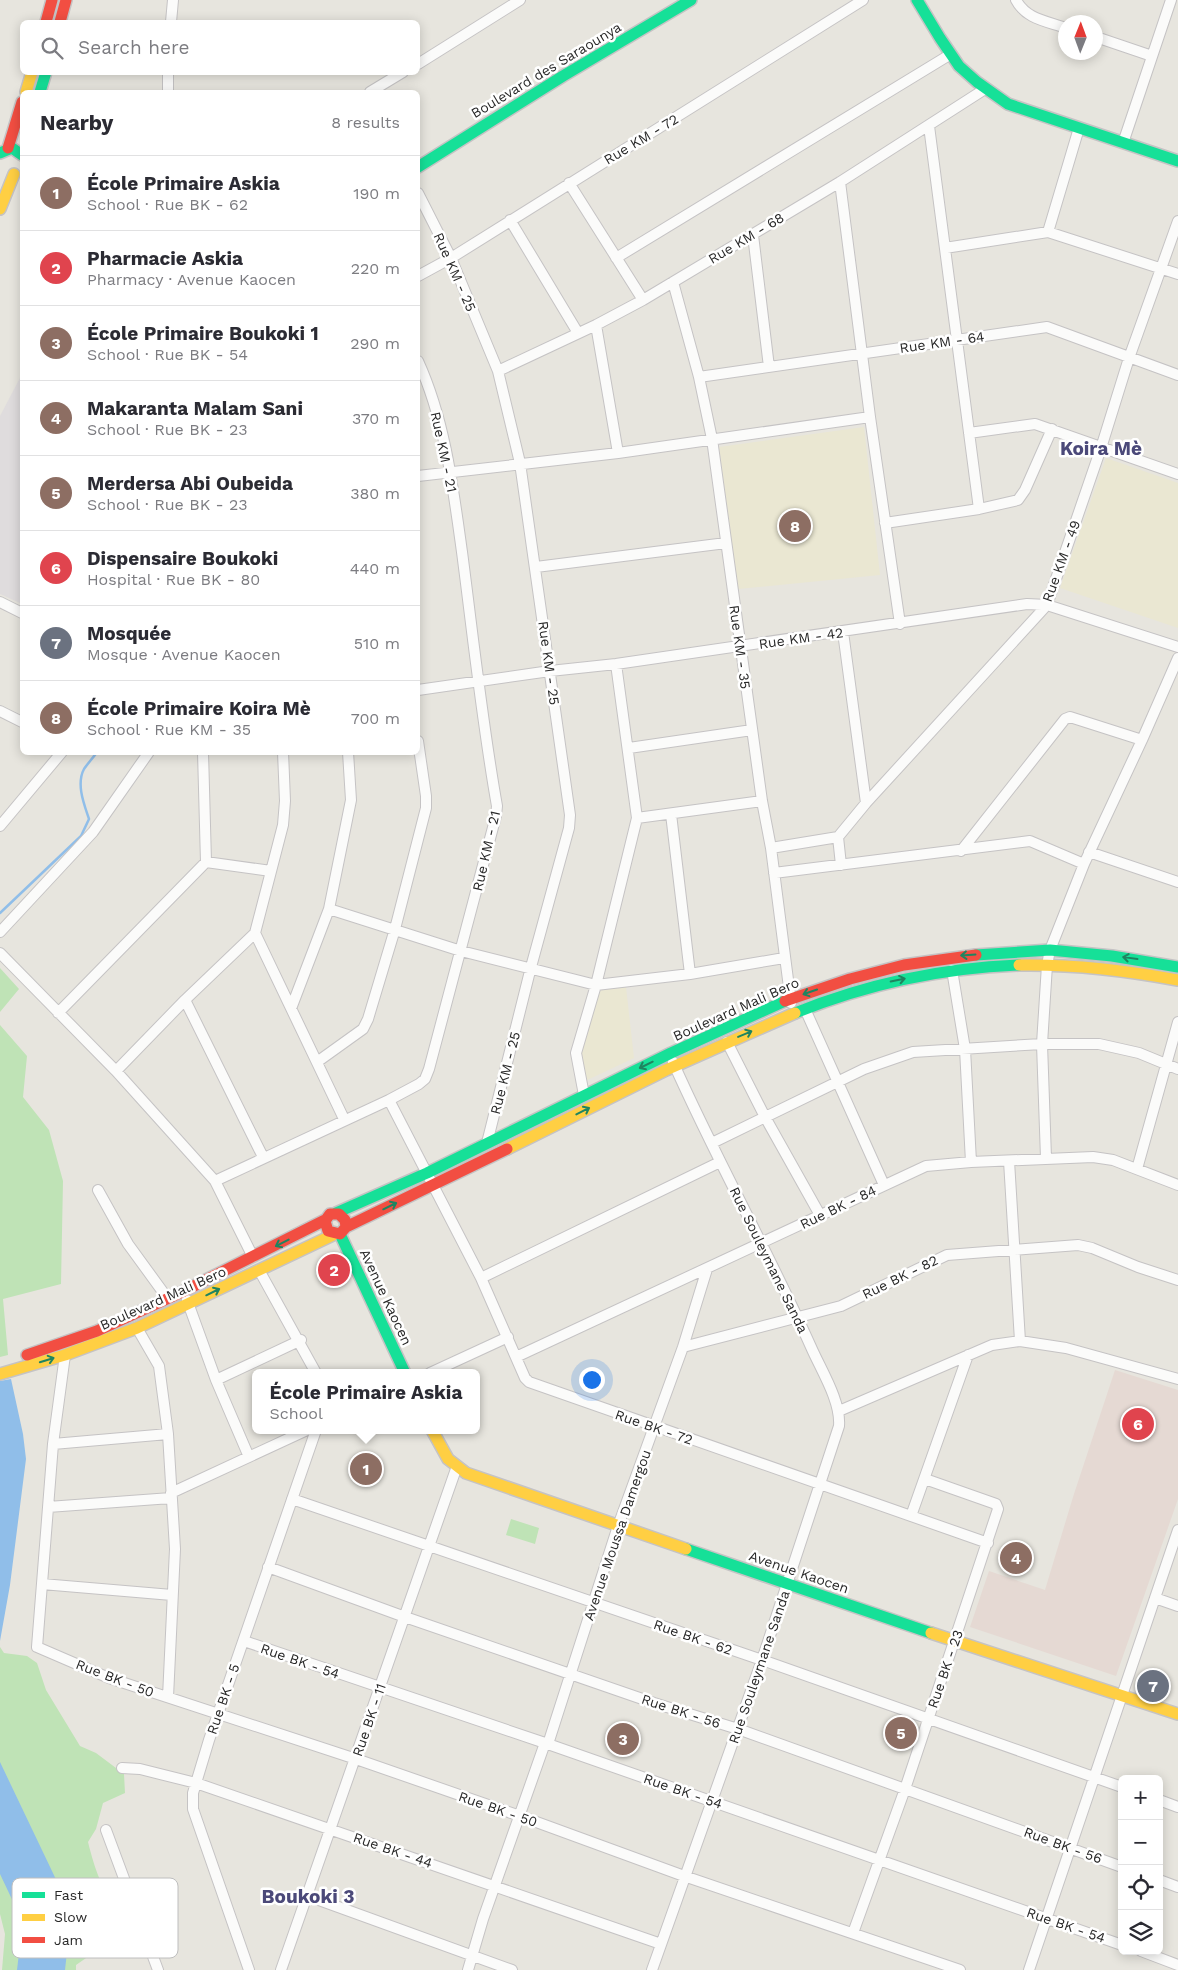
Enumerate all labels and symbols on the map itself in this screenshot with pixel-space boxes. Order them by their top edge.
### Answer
north arrow [1058,15,1103,60]
street label: Boulevard des Saraounya [468,19,624,121]
street label: Rue KM - 72 [601,111,681,167]
street label: Rue KM - 68 [705,209,787,267]
street label: Rue KM - 25 [430,230,480,314]
street label: Rue KM - 64 [899,328,985,356]
street label: Rue KM - 21 [428,410,460,494]
district label: Koira Mè [1060,437,1142,460]
pin: 8 [779,507,811,545]
street label: Rue KM - 49 [1039,518,1083,604]
street label: Rue KM - 35 [726,604,754,690]
street label: Rue KM - 25 [535,620,563,706]
street label: Rue KM - 42 [758,624,844,652]
street label: Rue KM - 21 [469,809,503,893]
one-way arrow [960,951,976,960]
one-way arrow [1122,953,1138,963]
street label: Boulevard Mali Bero [671,974,801,1044]
one-way arrow [890,974,906,984]
one-way arrow [803,988,819,997]
one-way arrow [737,1029,752,1038]
street label: Rue KM - 25 [487,1030,523,1116]
one-way arrow [639,1061,654,1071]
one-way arrow [575,1106,590,1116]
street label: Rue BK - 84 [797,1182,879,1232]
street label: Rue Souleymane Sanda [727,1184,811,1336]
one-way arrow [382,1201,397,1211]
one-way arrow [274,1238,289,1248]
street label: Avenue Kaocen [357,1246,415,1348]
pin: 2 [318,1251,350,1289]
street label: Rue BK - 82 [860,1252,940,1302]
street label: Boulevard Mali Bero [98,1263,228,1333]
one-way arrow [205,1287,220,1296]
one-way arrow [38,1355,54,1365]
your location [579,1367,605,1393]
pin: 6 [1122,1405,1154,1443]
street label: Rue BK - 72 [613,1406,695,1448]
street label: Avenue Moussa Damergou [580,1447,654,1623]
pin: 1 [350,1450,382,1488]
pin: 4 [1000,1539,1032,1577]
street label: Avenue Kaocen [747,1547,851,1597]
street label: Rue Souleymane Sanda [725,1588,793,1746]
street label: Rue BK - 62 [652,1616,734,1658]
street label: Rue BK - 23 [924,1628,966,1710]
street label: Rue BK - 54 [259,1640,341,1682]
street label: Rue BK - 50 [74,1656,156,1700]
street label: Rue BK - 5 [203,1662,243,1736]
pin: 7 [1137,1667,1169,1705]
street label: Rue BK - 11 [349,1681,389,1759]
street label: Rue BK - 56 [639,1691,723,1731]
pin: 5 [885,1714,917,1752]
pin: 3 [607,1720,639,1758]
street label: Rue BK - 54 [642,1770,724,1812]
street label: Rue BK - 50 [456,1788,540,1830]
street label: Rue BK - 56 [1022,1823,1104,1867]
street label: Rue BK - 44 [351,1829,435,1871]
legend [12,1878,178,1958]
district label: Boukoki 3 [262,1885,354,1908]
text: Fast [54,1887,83,1903]
street label: Rue BK - 54 [1025,1904,1107,1946]
text: Slow [54,1909,87,1925]
text: Jam [54,1932,83,1948]

